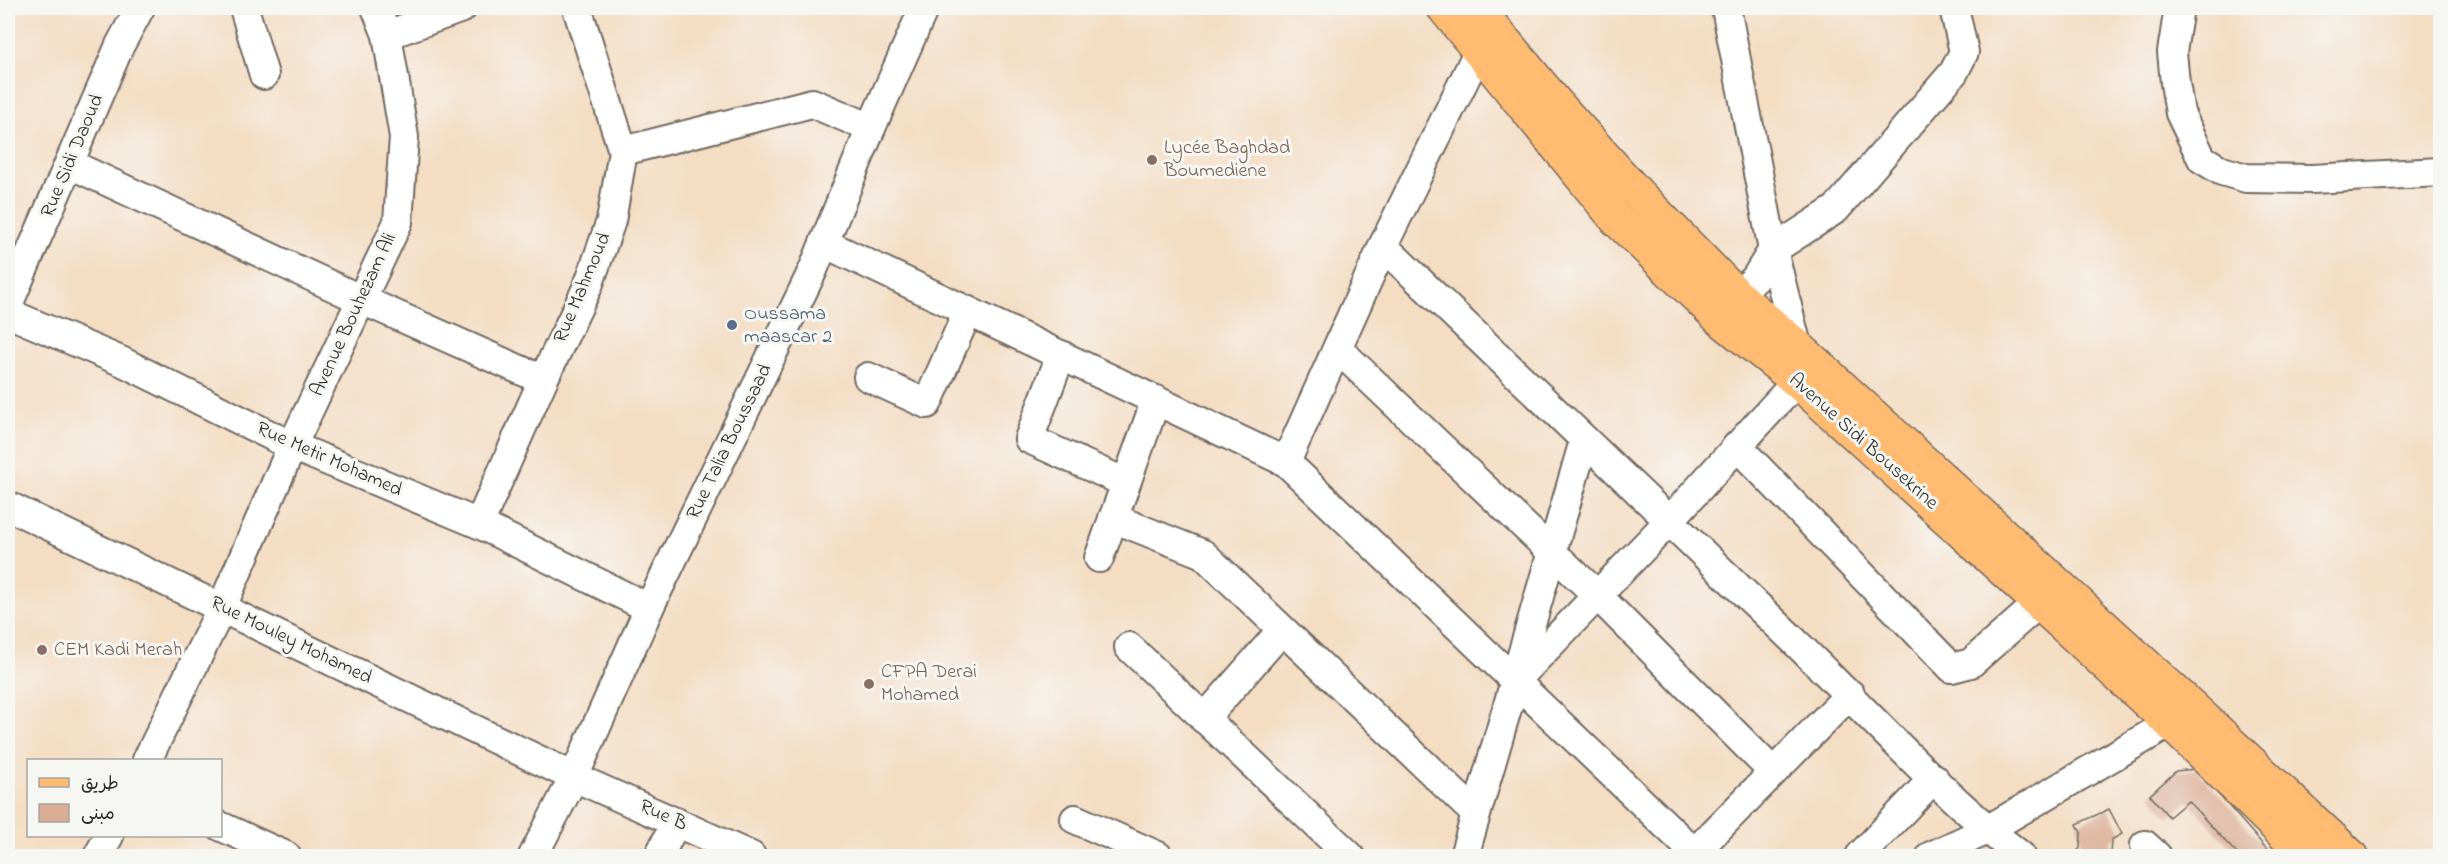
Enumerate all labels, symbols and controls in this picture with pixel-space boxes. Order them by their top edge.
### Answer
street label: Rue Sidi Daoud [34,90,112,222]
place label: Lycée Baghdad Boumediene [1163,134,1290,186]
marker: Lycée Baghdad Boumediene [1145,153,1159,167]
street label: Avenue Bouhezam Ali [303,228,405,402]
street label: Rue Mahmoud [547,228,619,348]
place label: Oussama maascar 2 [744,300,832,352]
marker: Oussama maascar 2 [725,318,739,332]
street label: Rue Talia Boussaad [680,359,780,525]
street label: Avenue Sidi Bousekrine [1782,367,1944,517]
street label: Rue Metir Mohamed [251,415,407,505]
street label: Rue Mouley Mohamed [205,589,377,693]
place label: CEM Kadi Merah [54,636,182,665]
marker: CEM Kadi Merah [35,643,49,657]
place label: CFPA Derai Mohamed [881,658,977,710]
marker: CFPA Derai Mohamed [862,677,876,691]
legend [27,759,222,837]
text: طريق [81,772,119,798]
street label: Rue B [634,793,692,839]
text: مبنى [81,802,115,828]

